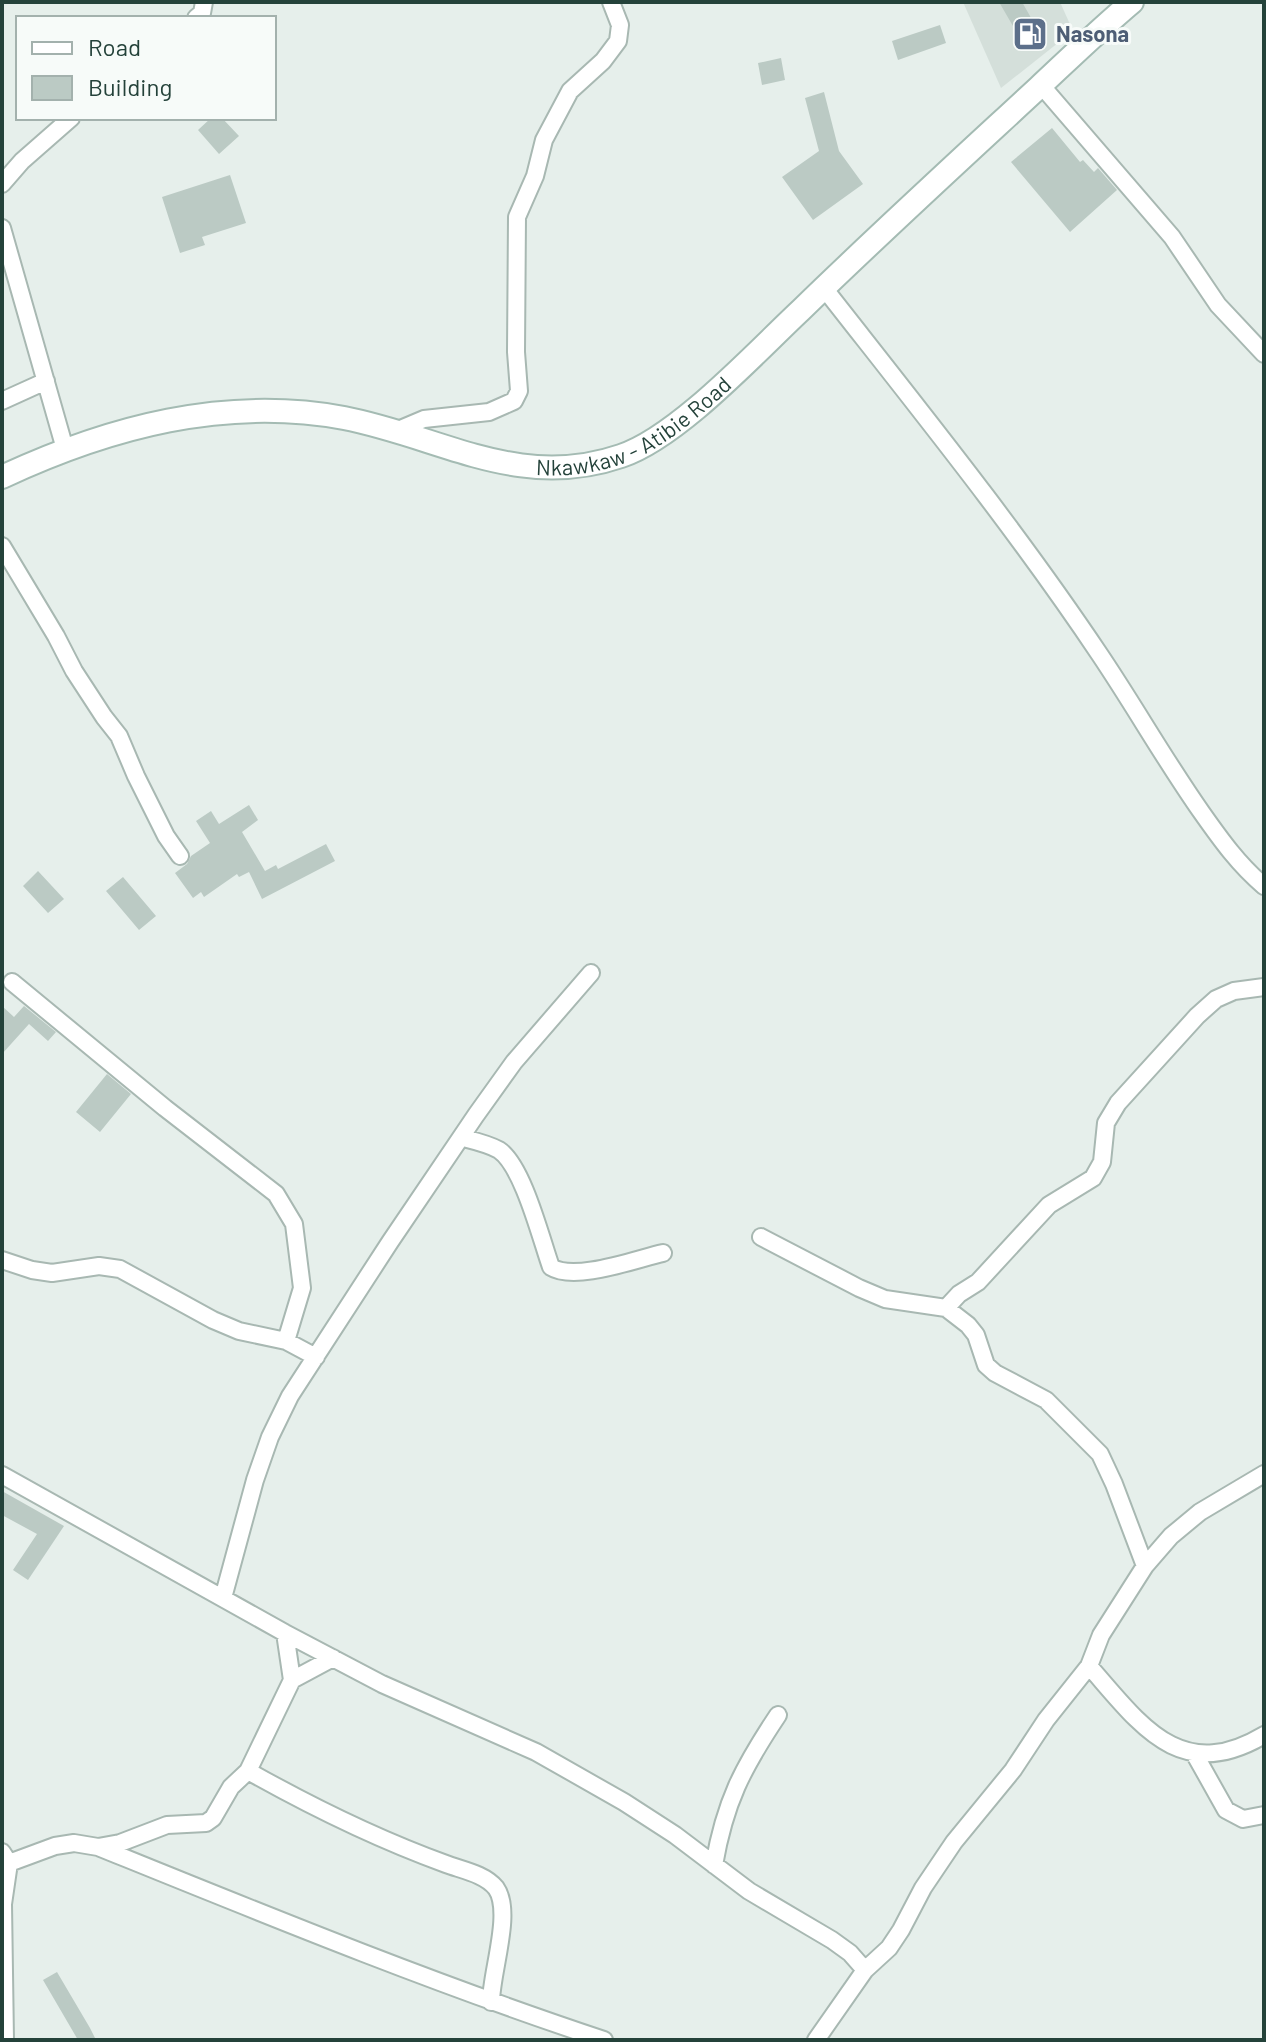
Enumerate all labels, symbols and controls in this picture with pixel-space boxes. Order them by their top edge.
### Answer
fuel station icon: Nasona [1011,15,1049,53]
legend [16,16,276,120]
place label: Nasona [1056,20,1129,46]
text: Road [88,32,141,61]
text: Building [88,72,172,101]
street label: Nkawkaw - Atibie Road [536,370,735,480]

